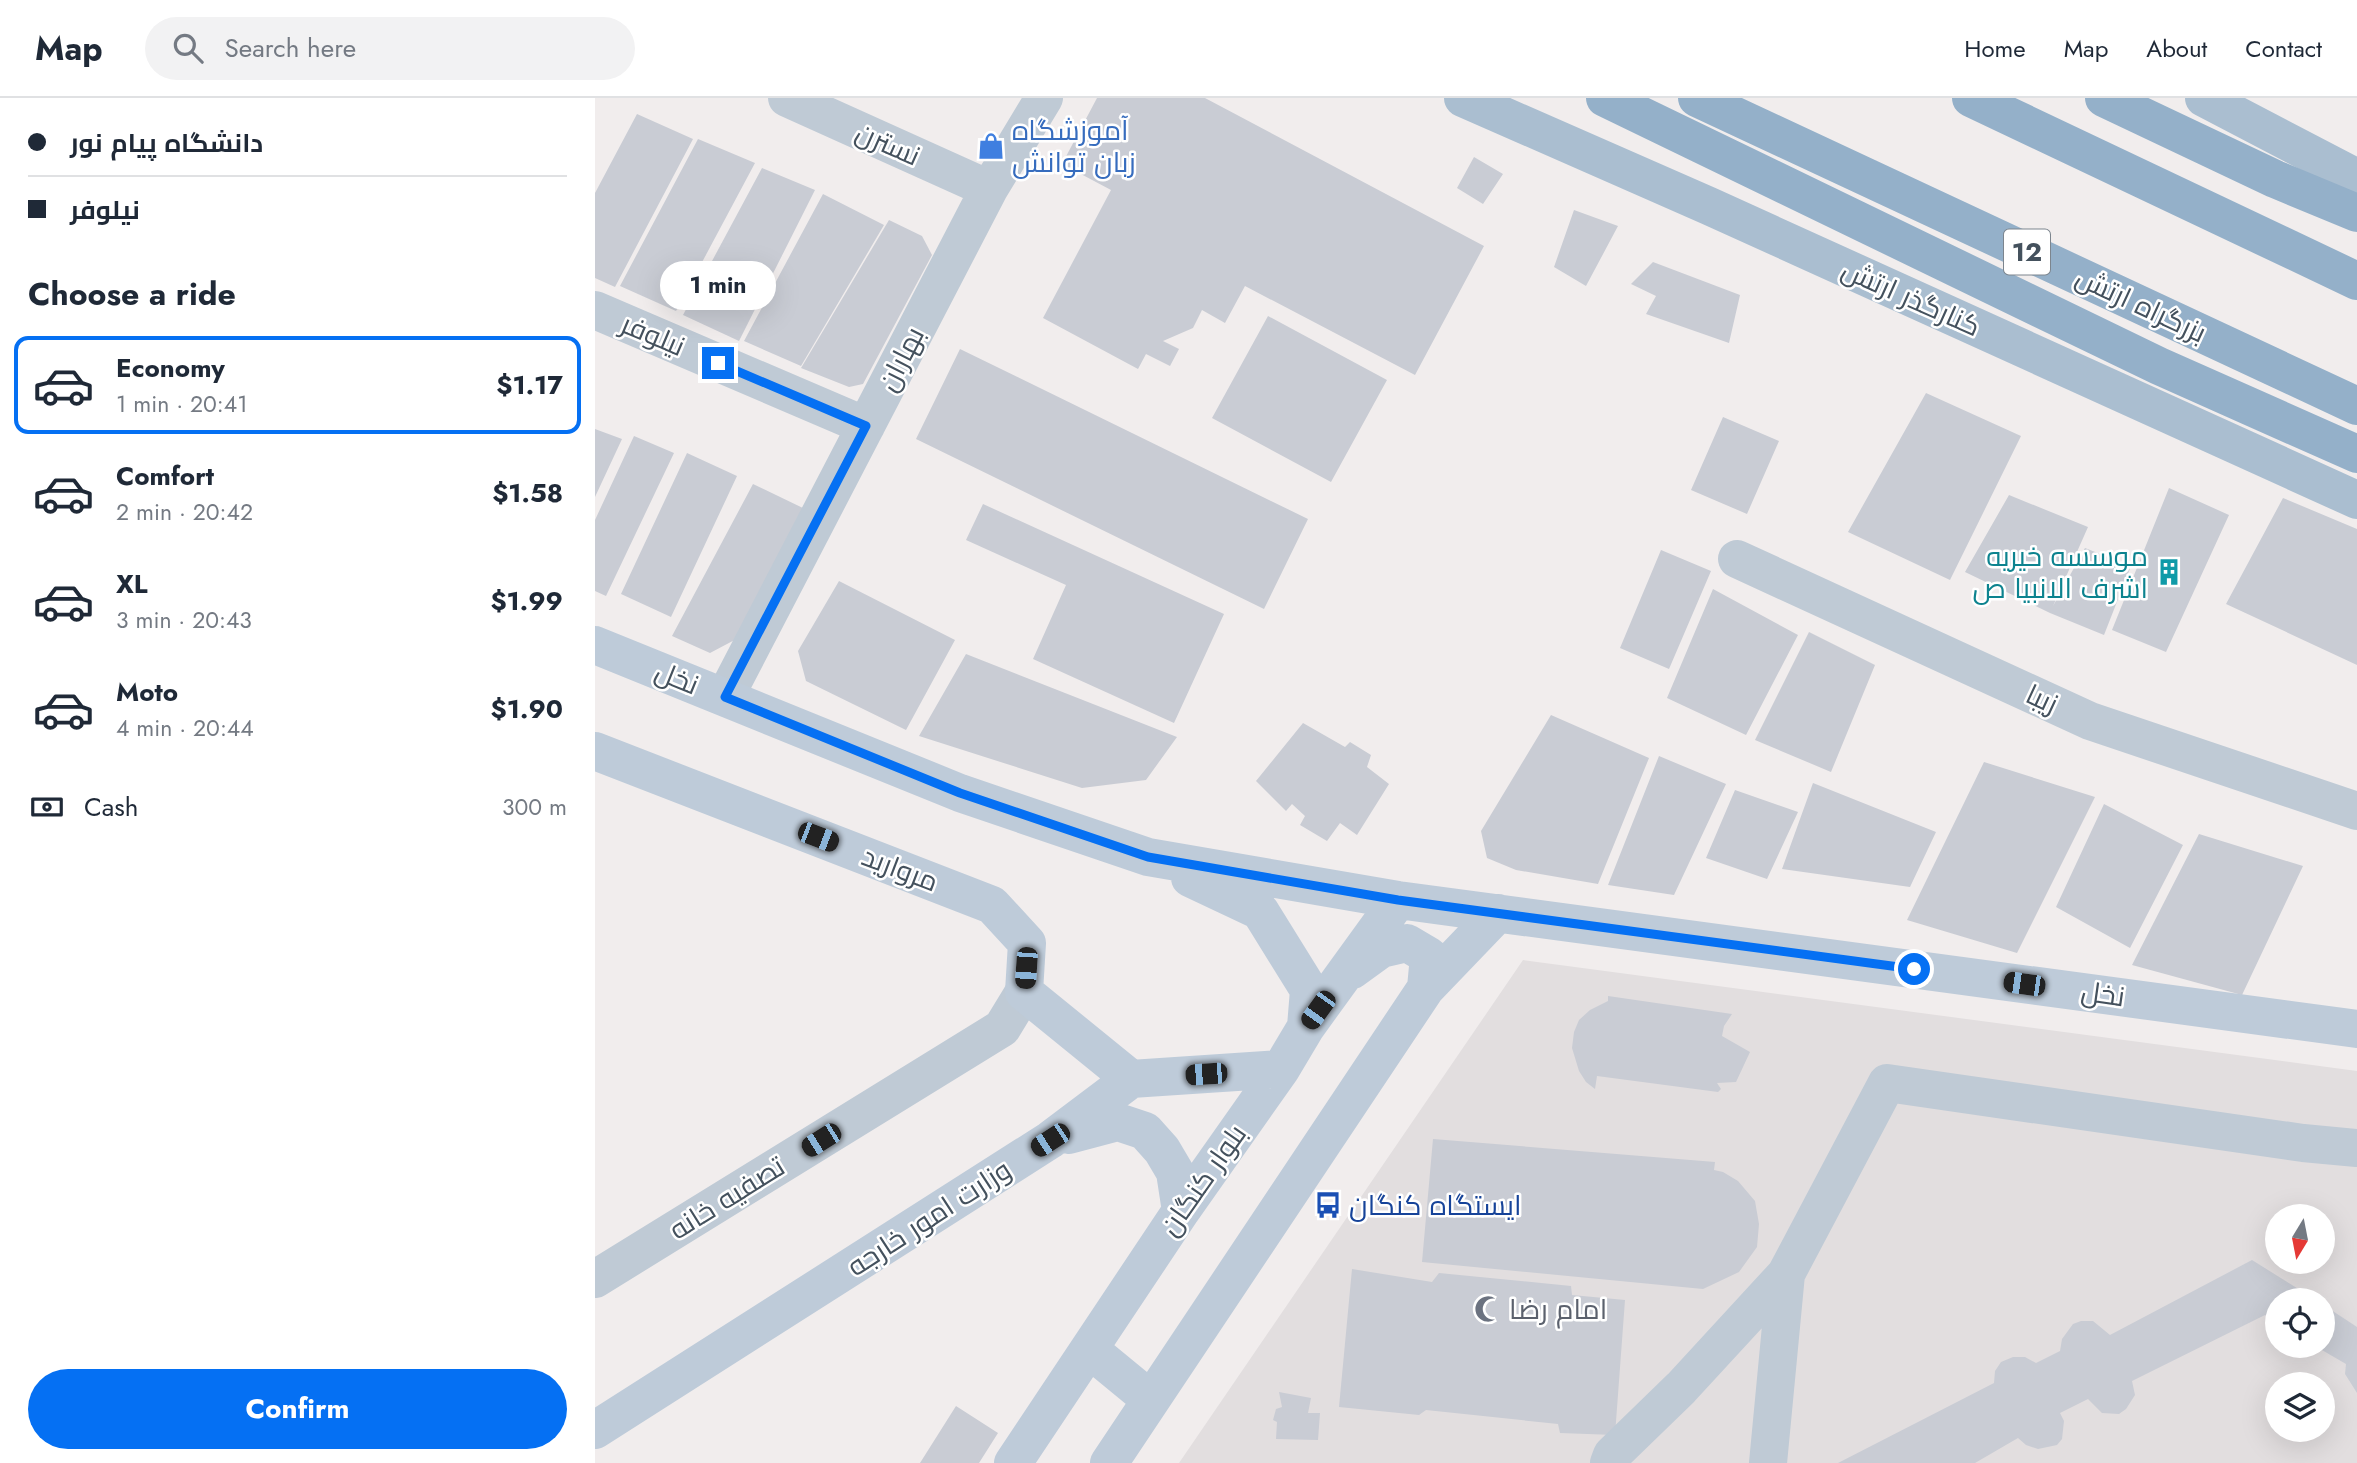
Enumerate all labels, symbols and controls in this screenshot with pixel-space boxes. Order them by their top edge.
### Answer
search box [145,17,635,80]
text: Map [35,25,103,72]
icon: search [169,29,207,67]
text: Search here [225,29,356,67]
text: Home [1964,31,2026,66]
text: Map [2064,31,2108,66]
text: About [2146,31,2207,66]
text: Contact [2245,31,2322,66]
place label: آموزشگاه زبان توانش [1012,110,1136,183]
street label: نسترن [849,112,927,176]
text: دانشگاه پیام نور [70,124,263,162]
shop icon: آموزشگاه زبان توانش [976,131,1006,161]
text: نیلوفر [70,191,140,229]
road number: 12 [2004,230,2050,274]
street label: کنارگذر ارتش [1835,249,1987,347]
street label: بزرگراه ارتش [2069,257,2213,353]
callout: 1 min [660,261,776,310]
text: 1 min [689,268,747,302]
text: Choose a ride [28,271,236,317]
street label: نیلوفر [613,302,691,367]
street label: بهاران [867,320,935,398]
route end [702,347,734,379]
text: Economy [116,349,225,387]
icon: car [32,354,95,417]
text: $1.17 [496,366,563,404]
text: 1 min · 20:41 [116,387,248,421]
text: Comfort [116,457,214,495]
icon: car [32,462,95,525]
text: $1.58 [492,474,563,512]
text: 2 min · 20:42 [116,495,253,529]
place label: موسسه خیریه اشرف الانبیا ص [1973,536,2148,609]
building icon: موسسه خیریه اشرف الانبیا ص [2154,557,2184,587]
text: XL [116,565,148,603]
icon: car [32,570,95,633]
text: $1.99 [490,582,563,620]
text: 3 min · 20:43 [116,603,252,637]
street label: نخل [649,651,705,705]
text: Moto [116,673,178,711]
street label: زیبا [2019,674,2065,724]
icon: car [32,678,95,741]
text: $1.90 [491,690,563,728]
text: 4 min · 20:44 [116,711,254,745]
icon: cash [28,788,66,826]
text: Cash [84,788,138,826]
text: 300 m [502,790,567,824]
car [795,820,842,854]
street label: مروارید [856,836,944,902]
car [1015,946,1038,990]
route start [1898,953,1930,985]
car [2002,971,2047,997]
street label: نخل [2078,971,2128,1017]
car [1298,987,1339,1033]
car [1185,1062,1228,1086]
street label: بلوار کنگان [1149,1116,1257,1244]
car [798,1120,845,1160]
car [1027,1120,1074,1160]
street label: تصفیه خانه [661,1146,793,1250]
street label: وزارت امور خارجه [839,1150,1019,1286]
place label: ایستگاه کنگان [1349,1185,1522,1226]
bus stop icon: ایستگاه کنگان [1313,1190,1343,1220]
north arrow [2265,1204,2335,1274]
map controls [2265,1204,2335,1442]
button: locate [2265,1288,2335,1358]
place label: امام رضا [1509,1289,1607,1330]
mosque icon: امام رضا [1473,1294,1503,1324]
button: Confirm [28,1369,567,1449]
button: layers [2265,1372,2335,1442]

